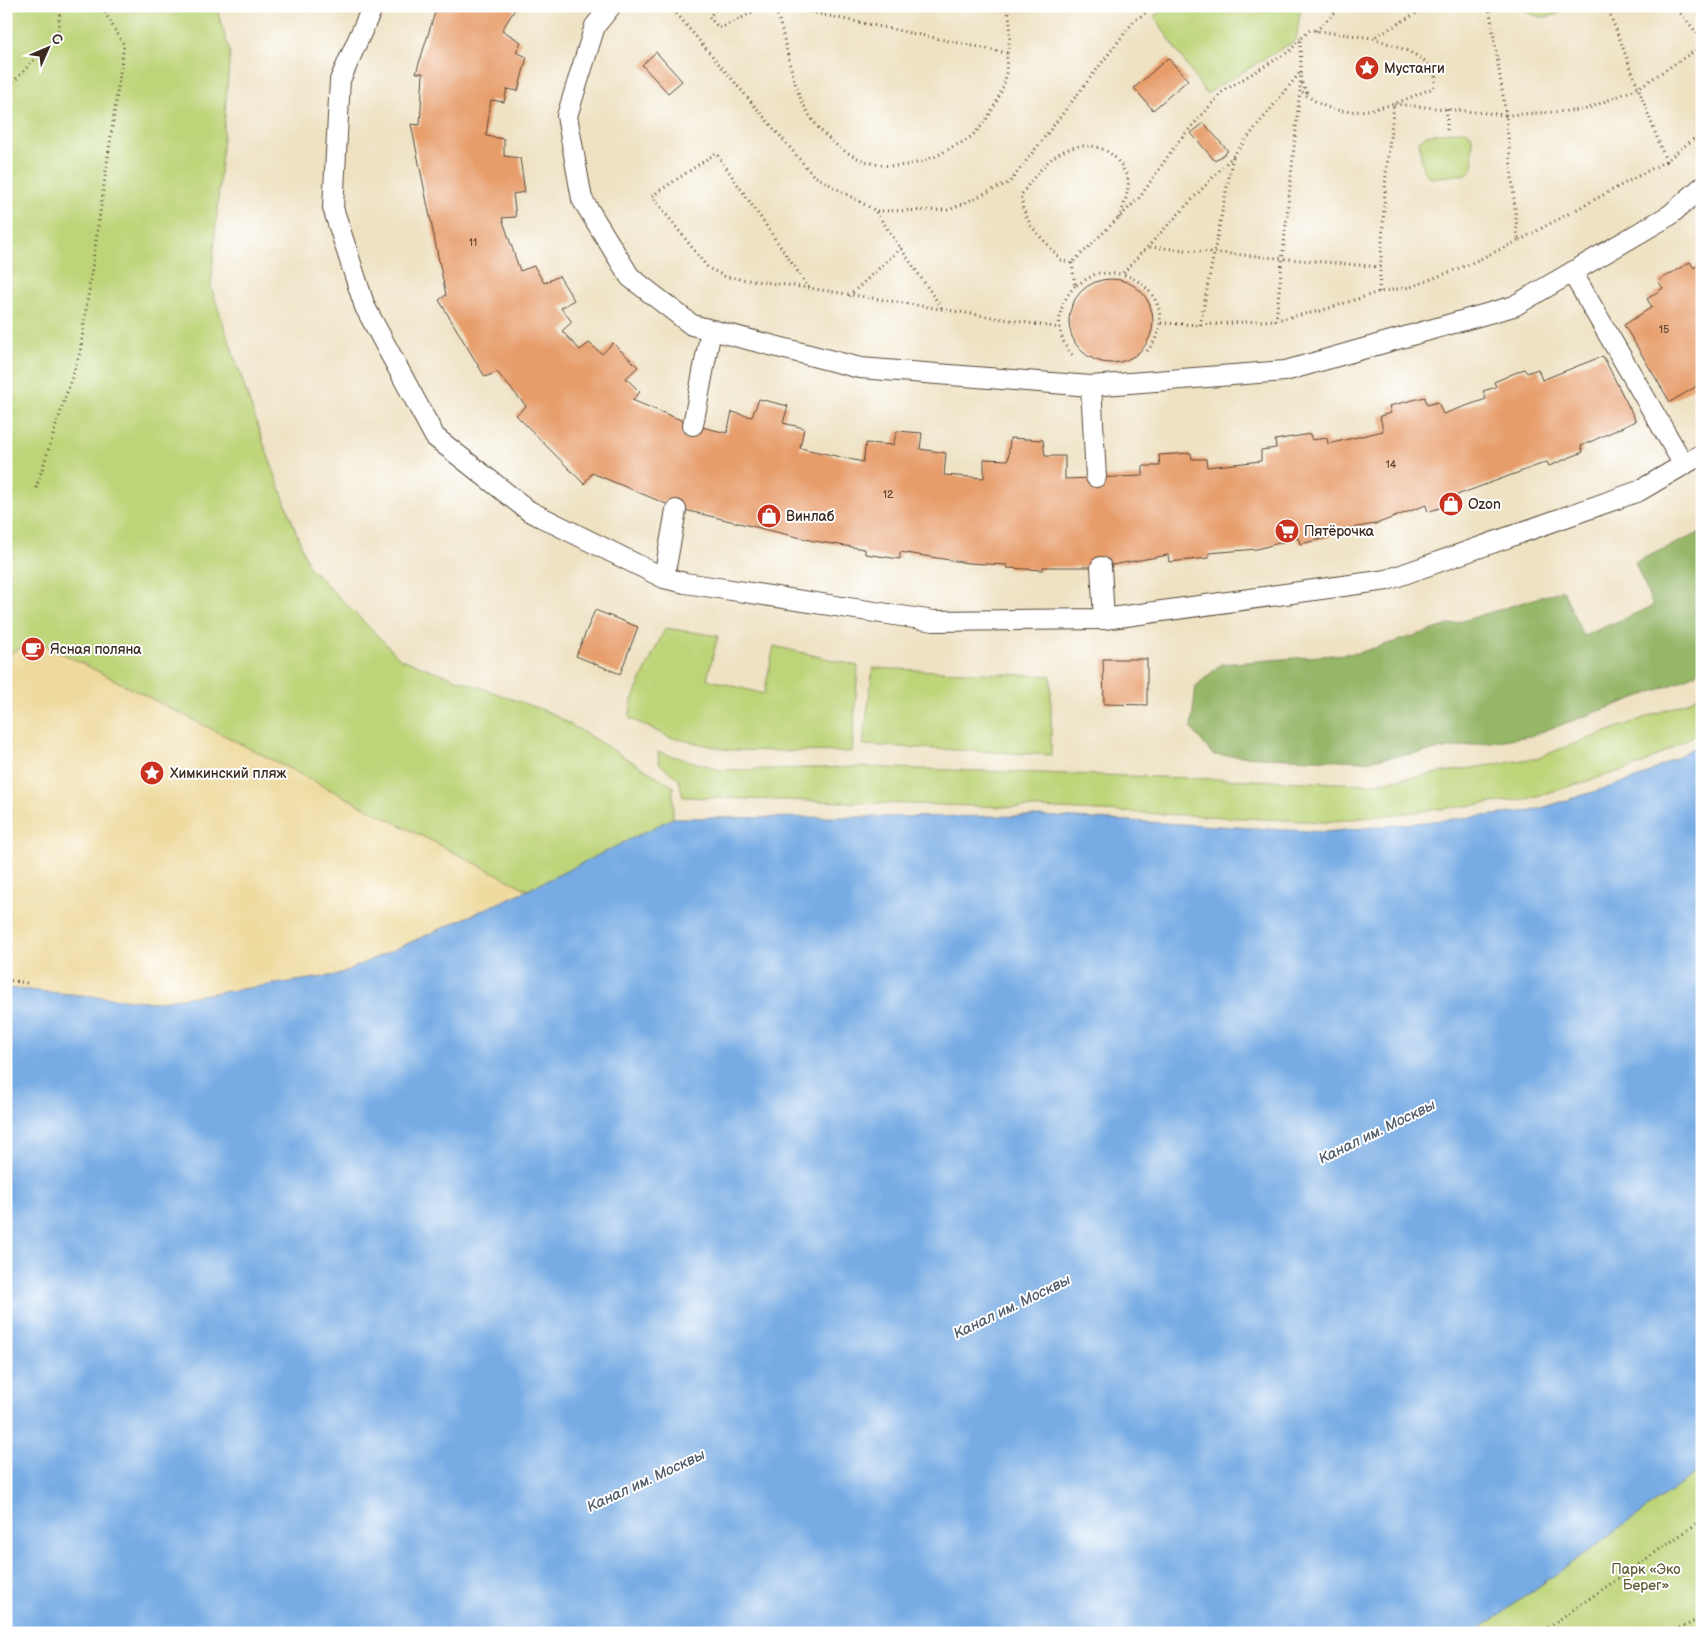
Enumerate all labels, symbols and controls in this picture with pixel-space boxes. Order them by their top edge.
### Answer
north arrow [22,22,72,72]
text: С [47,30,66,49]
place icon: Мустанги [1354,55,1380,81]
place label: Мустанги [1384,60,1445,77]
house number: 11 [469,236,477,249]
house number: 15 [1659,323,1669,336]
house number: 14 [1386,458,1397,471]
house number: 12 [883,488,894,501]
shop icon: Ozon [1438,491,1464,517]
place label: Ozon [1468,496,1501,513]
shop icon: Винлаб [756,503,782,529]
place label: Винлаб [786,508,835,525]
supermarket icon: Пятёрочка [1274,518,1300,544]
place label: Пятёрочка [1304,523,1375,540]
cafe icon: Ясная поляна [20,636,46,662]
place label: Ясная поляна [50,641,142,658]
place icon: Химкинский пляж [139,760,165,786]
place label: Химкинский пляж [170,765,286,782]
water label: Канал им. Москвы [1315,1095,1439,1169]
water label: Канал им. Москвы [950,1270,1074,1344]
water label: Канал им. Москвы [584,1445,708,1517]
park label: Парк «Эко Берег» [1611,1561,1681,1594]

